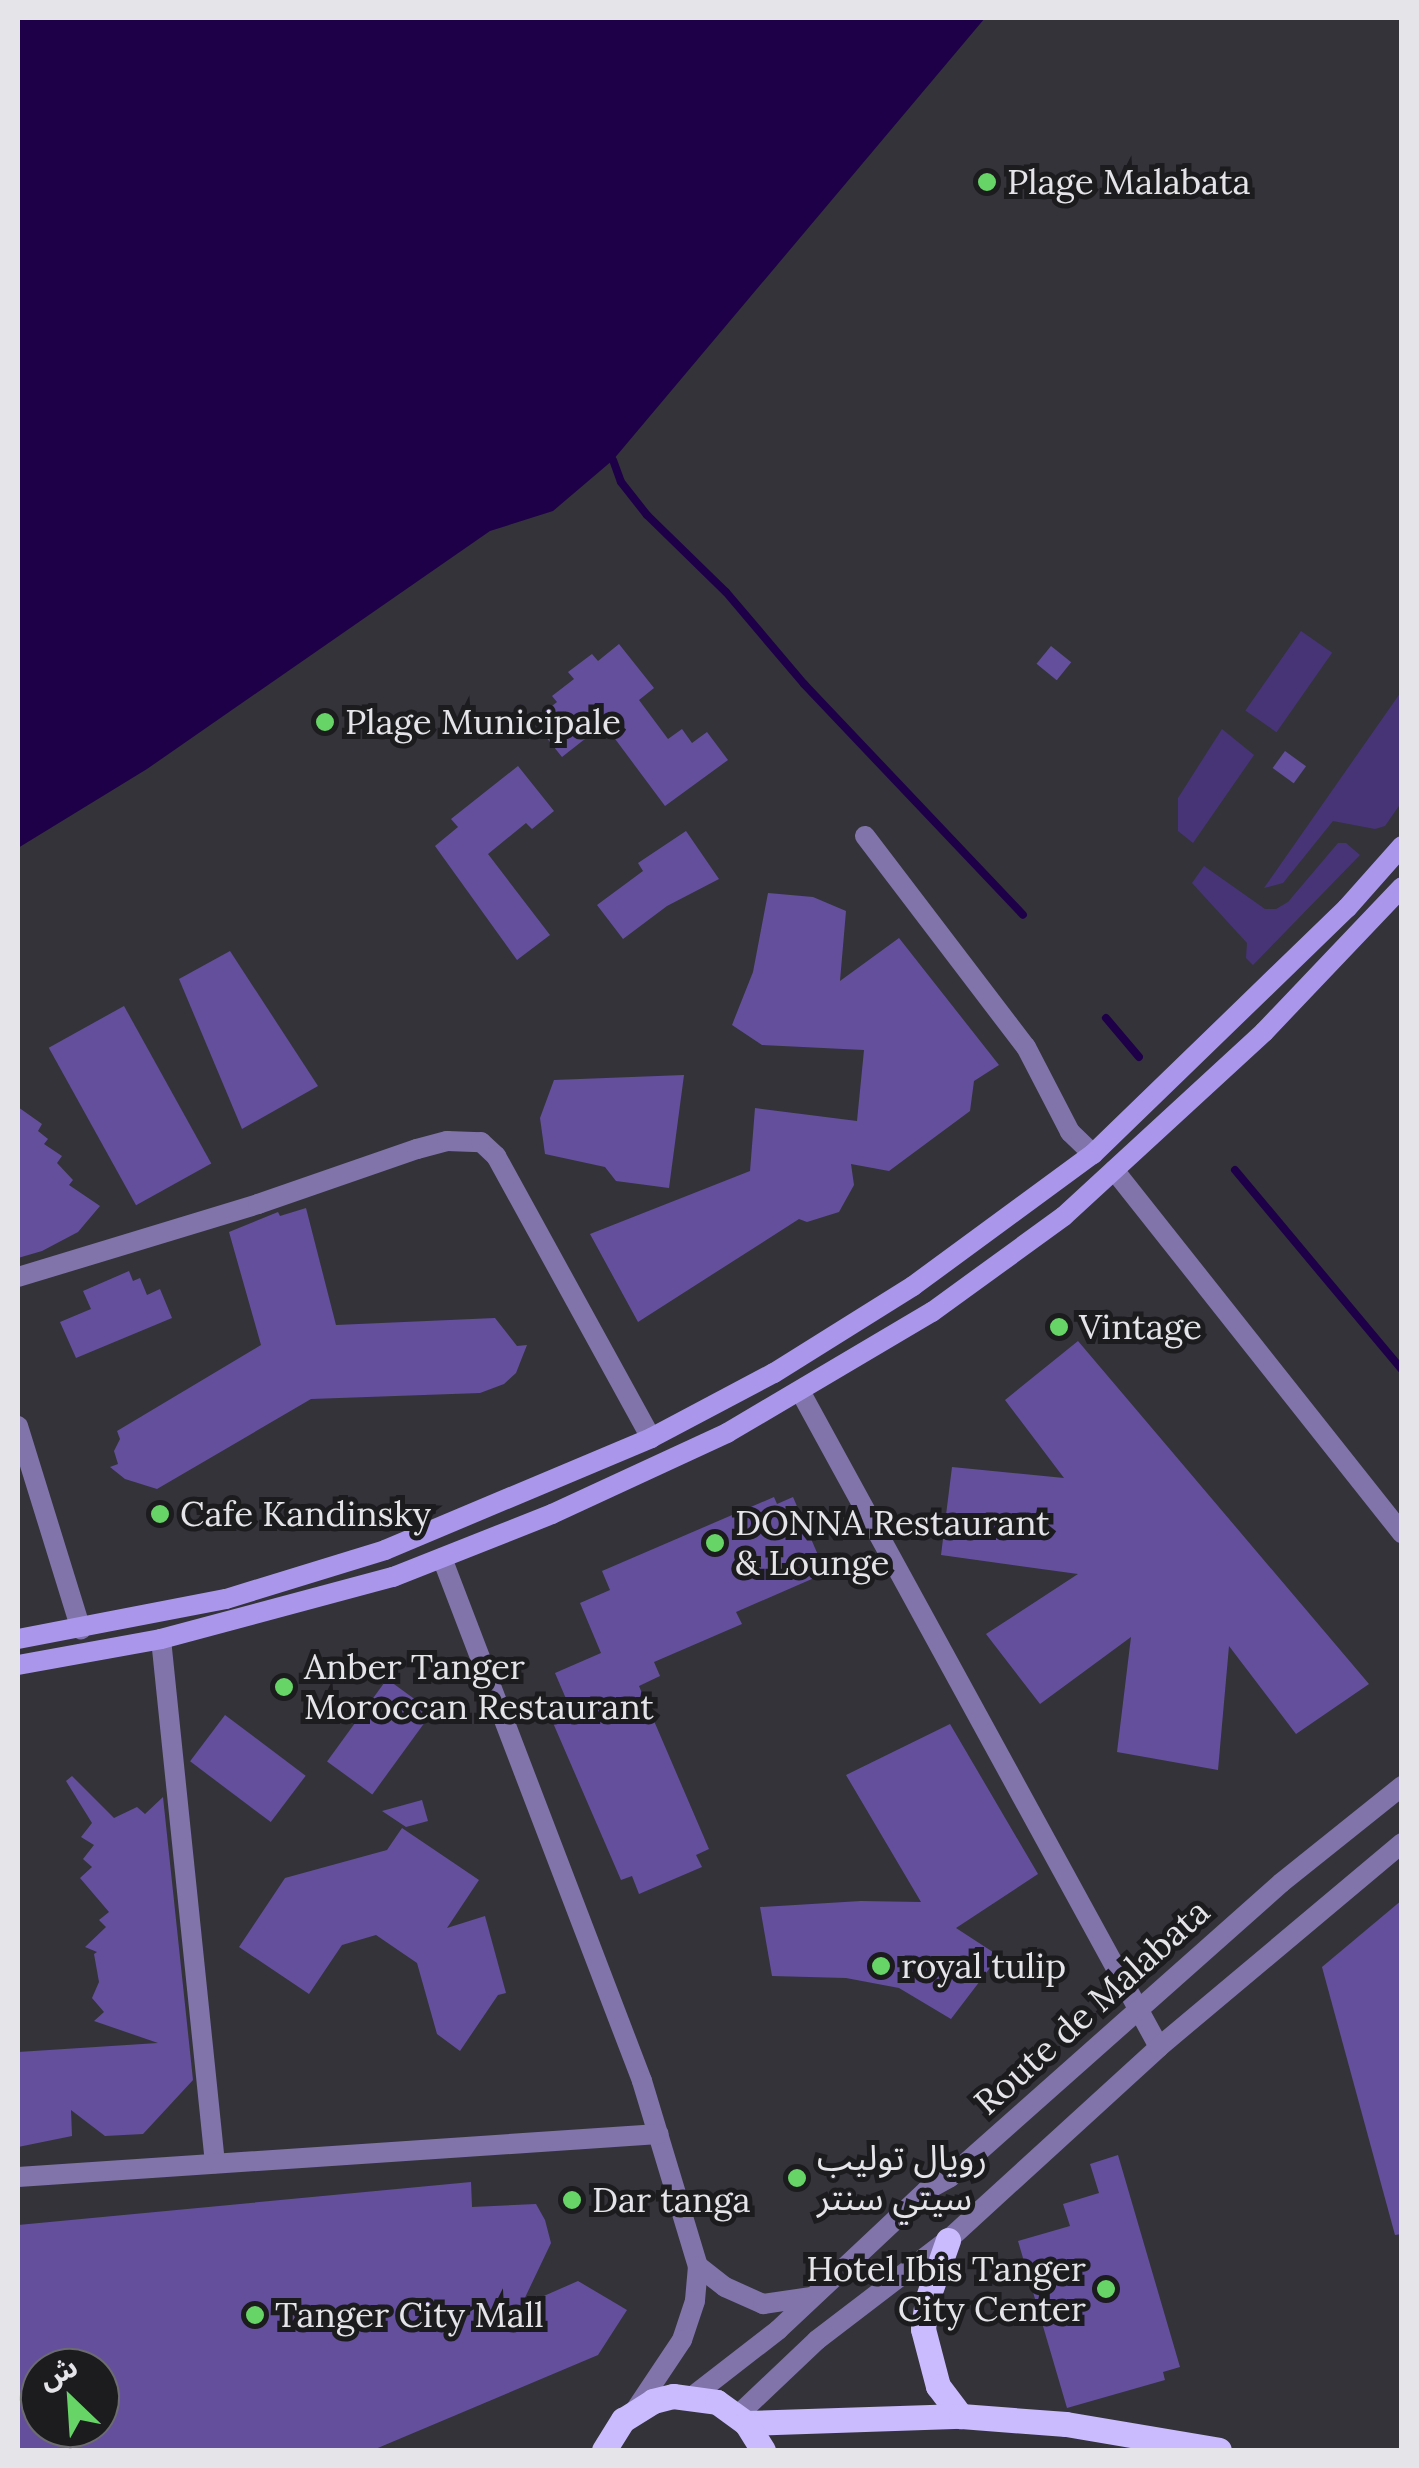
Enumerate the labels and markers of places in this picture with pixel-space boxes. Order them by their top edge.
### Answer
place label: Plage Malabata [1007,161,1250,203]
marker: Plage Malabata [976,171,998,193]
place label: Plage Municipale [345,701,621,743]
marker: Plage Municipale [314,711,336,733]
place label: Vintage [1079,1306,1202,1348]
marker: Vintage [1048,1316,1070,1338]
place label: Cafe Kandinsky [180,1493,431,1535]
place label: DONNA Restaurant & Lounge [735,1502,1050,1584]
marker: Cafe Kandinsky [149,1503,171,1525]
marker: DONNA Restaurant & Lounge [704,1532,726,1554]
place label: Anber Tanger Moroccan Restaurant [304,1646,654,1728]
marker: Anber Tanger Moroccan Restaurant [273,1676,295,1698]
place label: royal tulip [901,1945,1066,1987]
marker: royal tulip [870,1955,892,1977]
place label: رويال توليب سيتي سنتر [817,2137,987,2219]
marker: رويال توليب سيتي سنتر [786,2167,808,2189]
place label: Dar tanga [592,2179,751,2221]
marker: Dar tanga [561,2189,583,2211]
place label: Hotel Ibis Tanger City Center [806,2248,1086,2330]
marker: Hotel Ibis Tanger City Center [1095,2278,1117,2300]
place label: Tanger City Mall [275,2294,544,2336]
marker: Tanger City Mall [244,2304,266,2326]

